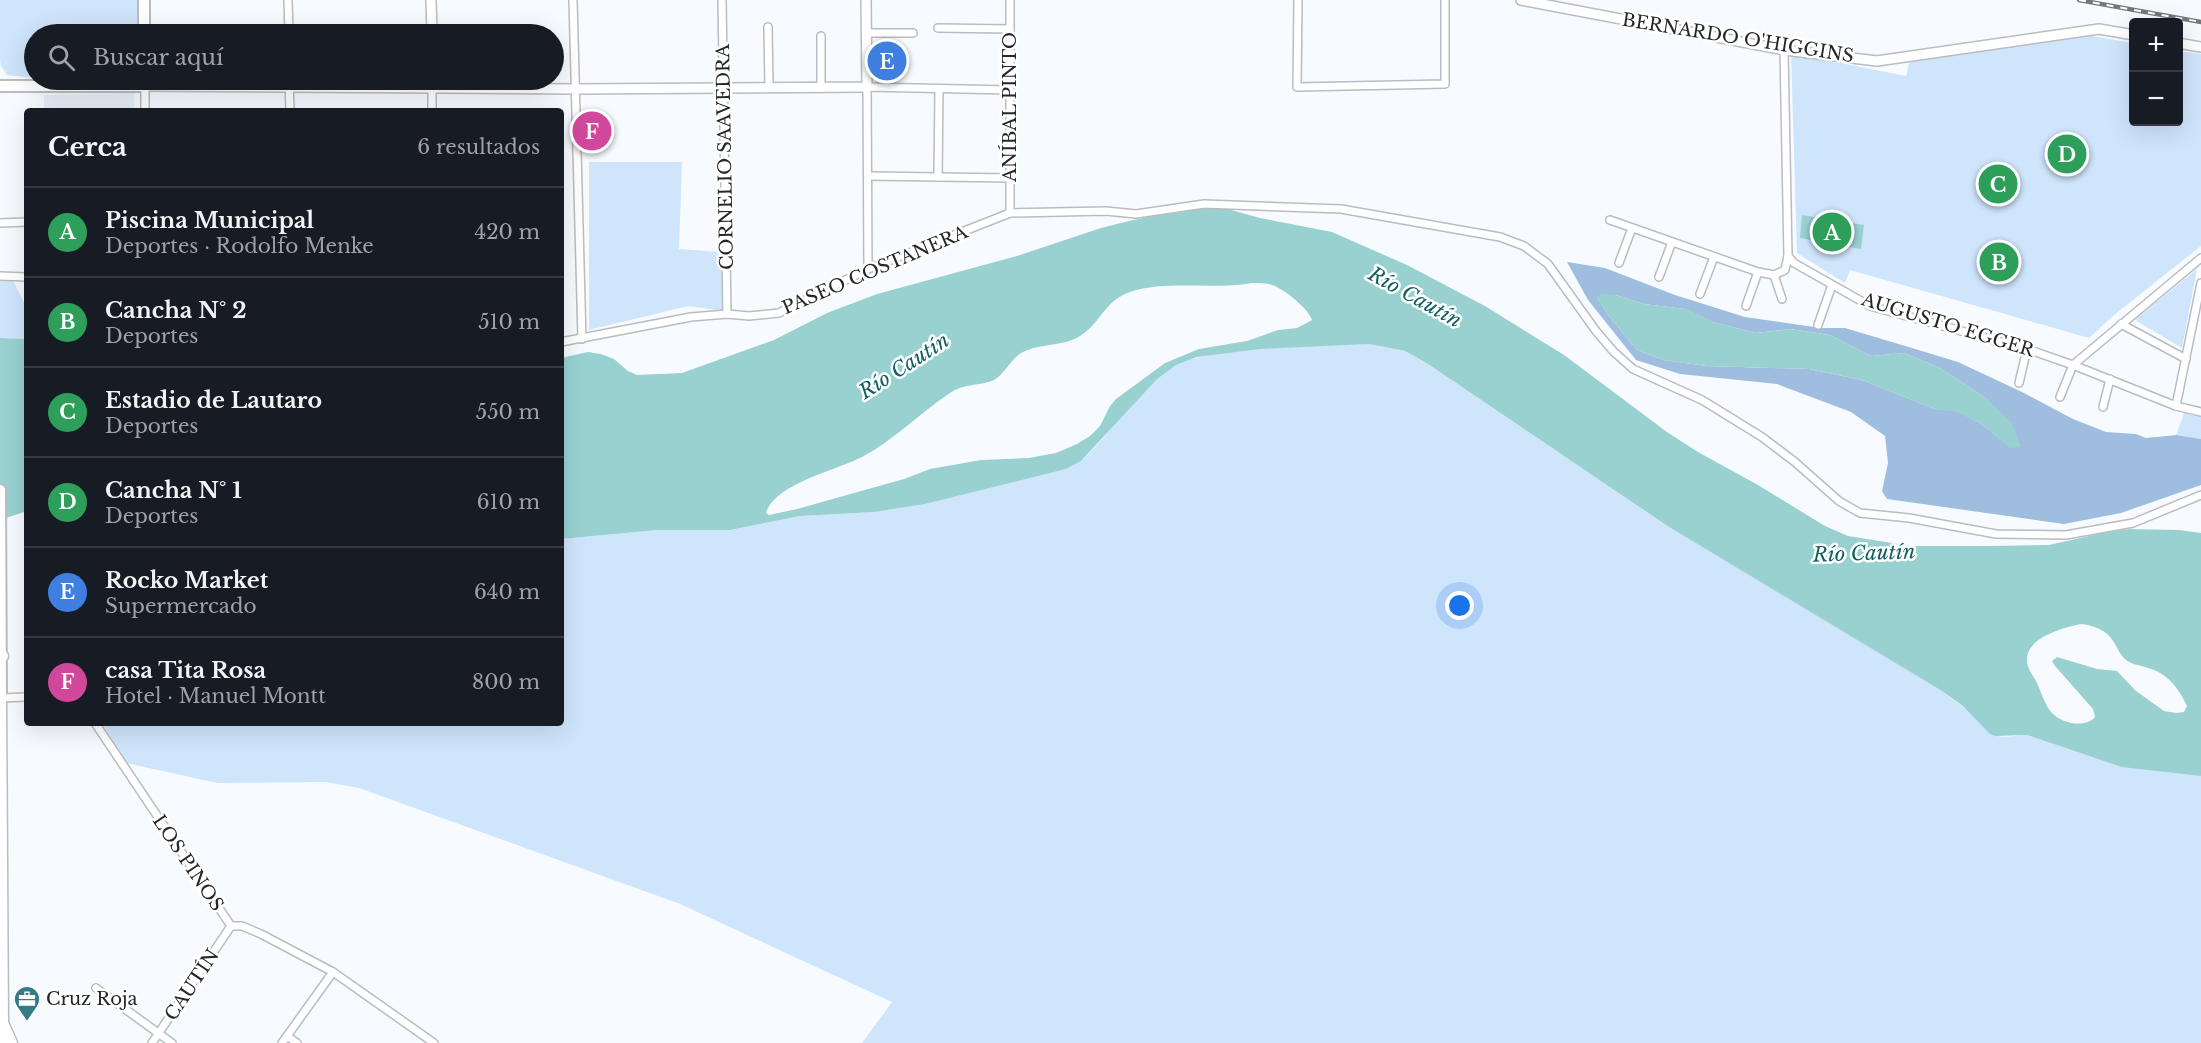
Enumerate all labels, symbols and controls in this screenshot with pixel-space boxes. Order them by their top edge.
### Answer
street label: BERNARDO O'HIGGINS [1621,9,1855,67]
map controls [2129,18,2183,126]
button: + [2129,18,2183,72]
search box [24,24,564,90]
street label: ANÍBAL PINTO [998,32,1021,183]
pin: E [868,38,906,84]
icon: search [45,41,78,74]
street label: CORNELIO SAAVEDRA [712,43,738,270]
text: Buscar aquí [93,44,224,71]
button: − [2129,72,2183,126]
pin: F [572,108,612,154]
text: Cerca [48,131,127,163]
pin: D [2048,132,2086,176]
text: 6 resultados [417,135,540,159]
pin: C [1978,162,2018,207]
text: Piscina Municipal [105,207,314,234]
pin: A [1812,210,1852,254]
text: A [59,220,76,244]
text: 420 m [475,220,540,244]
street label: PASEO COSTANERA [779,220,972,319]
text: Deportes · Rodolfo Menke [105,234,374,258]
pin: B [1980,240,2018,284]
water label: Río Cautín [1364,261,1466,332]
street label: AUGUSTO EGGER [1858,288,2038,362]
text: Cancha N° 2 [105,297,247,324]
text: B [60,310,75,334]
text: 510 m [478,310,540,334]
text: Deportes [105,324,198,348]
water label: Río Cautín [854,328,953,405]
text: Estadio de Lautaro [105,387,322,414]
text: C [59,400,76,424]
text: 550 m [476,400,540,424]
text: Deportes [105,414,198,438]
text: Cancha N° 1 [105,477,242,504]
text: D [58,490,77,514]
text: 610 m [477,490,540,514]
text: Deportes [105,504,198,528]
water label: Río Cautín [1811,539,1916,567]
text: Rocko Market [105,567,268,594]
text: E [60,580,75,604]
text: 640 m [474,580,540,604]
your location [1445,591,1474,620]
text: Supermercado [105,594,257,618]
text: casa Tita Rosa [105,657,266,684]
text: F [61,670,74,694]
text: 800 m [472,670,540,694]
text: Hotel · Manuel Montt [105,684,326,708]
street label: LOS PINOS [148,811,228,915]
street label: CAUTÍN [159,945,224,1025]
office icon: Cruz Roja [12,984,42,1022]
place label: Cruz Roja [46,988,138,1010]

